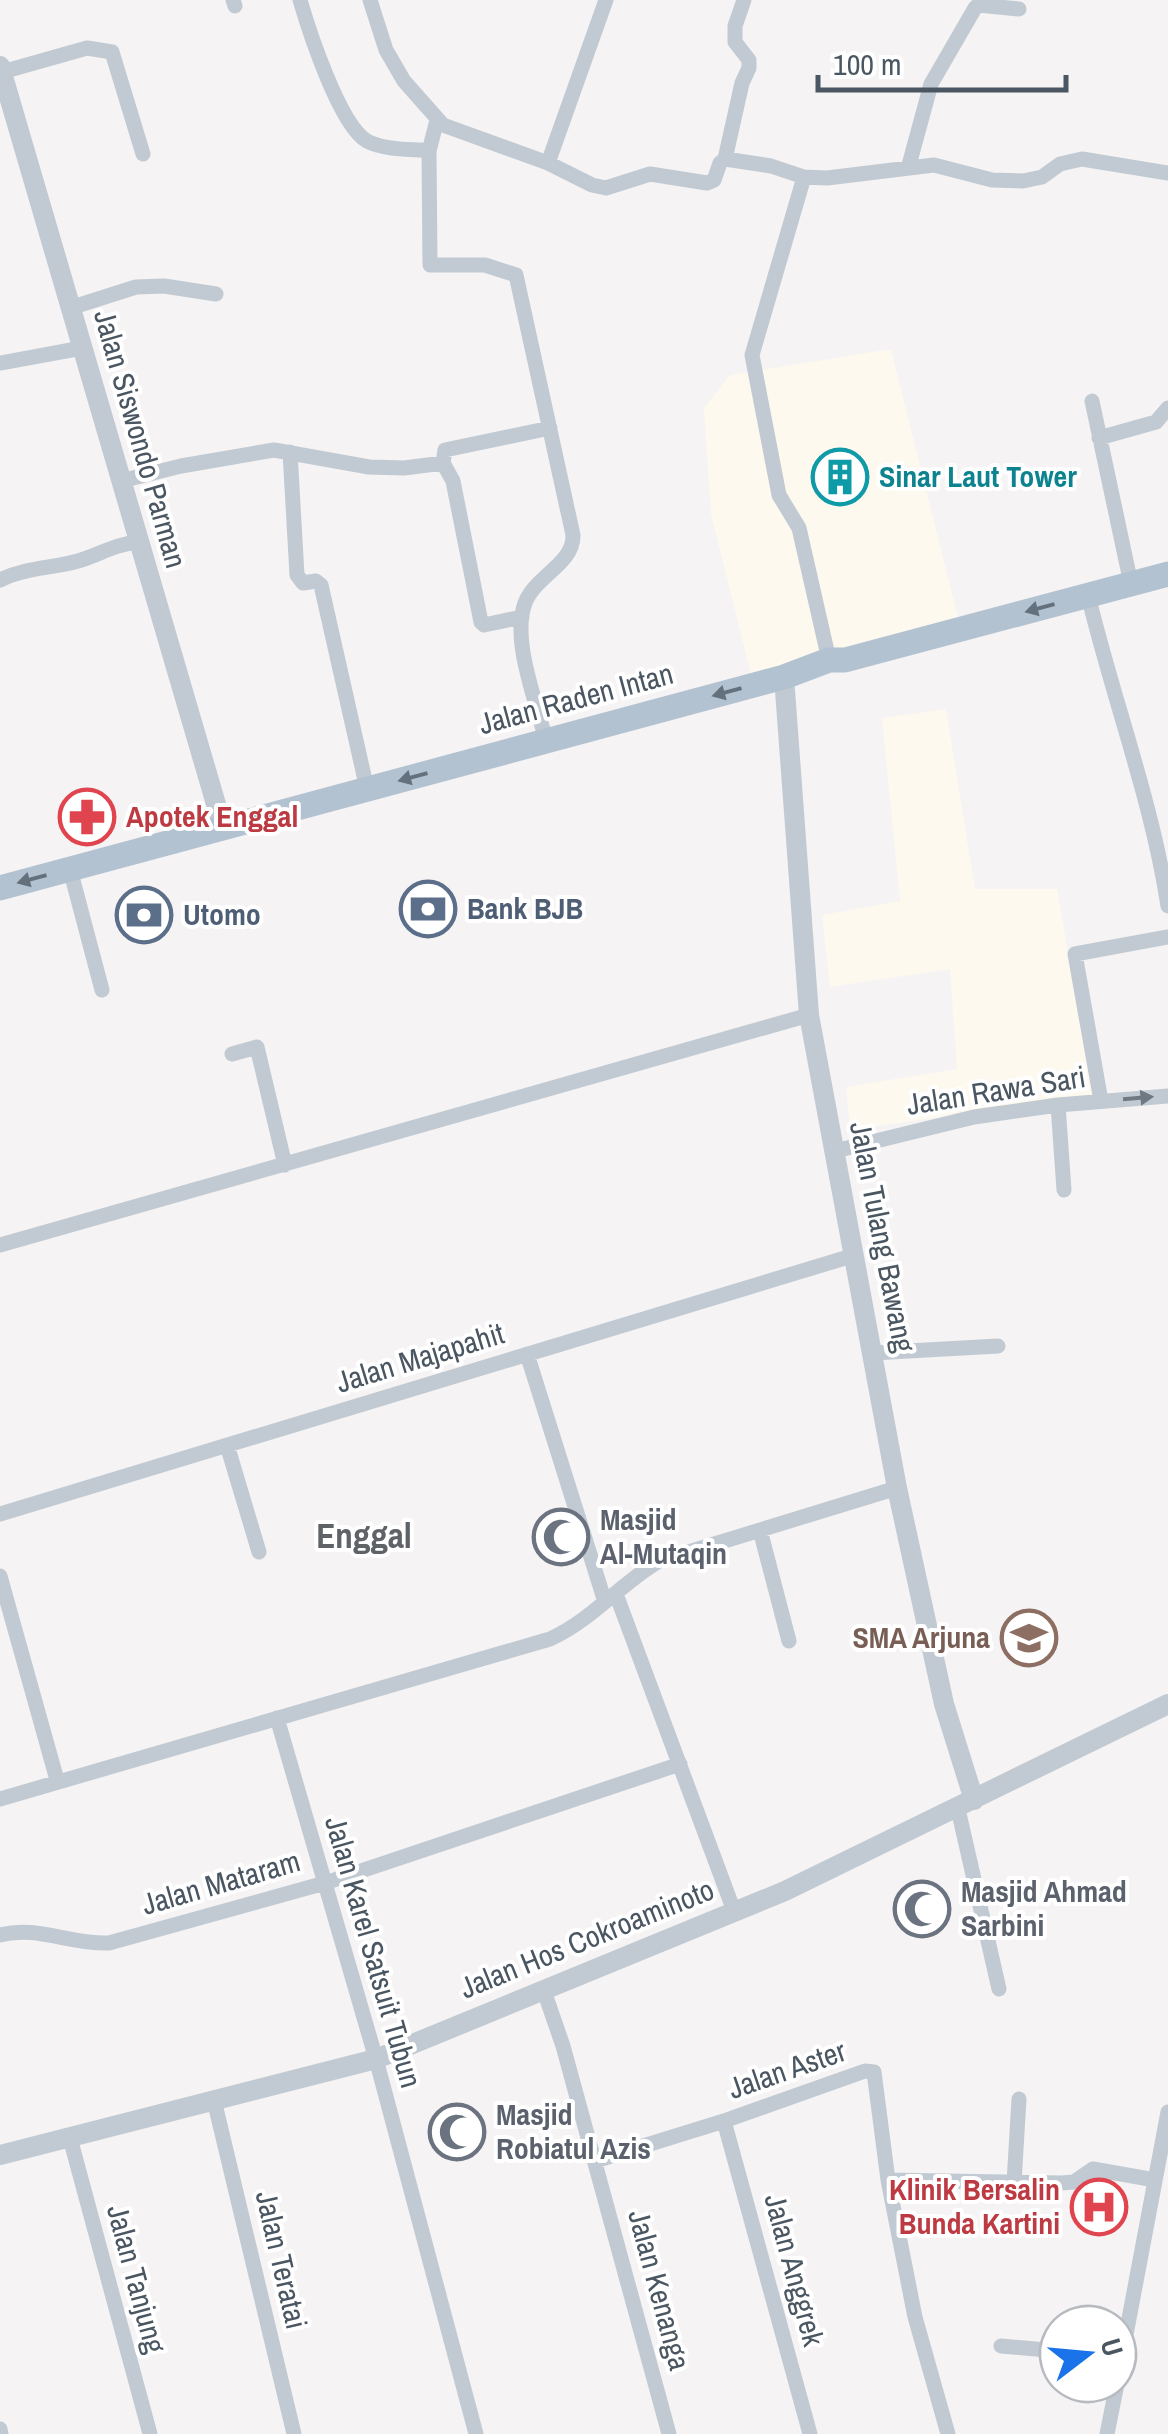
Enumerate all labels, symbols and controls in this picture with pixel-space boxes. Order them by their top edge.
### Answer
scale bar [818,30,1066,92]
text: 100 m [833,44,901,84]
street label: Jalan Siswondo Parman [85,305,197,572]
building icon: Sinar Laut Tower [810,447,870,507]
place label: Sinar Laut Tower [879,456,1077,496]
one-way arrow [1024,601,1055,616]
street label: Jalan Raden Intan [474,653,677,743]
one-way arrow [711,685,742,701]
one-way arrow [397,769,428,785]
pharmacy icon: Apotek Enggal [57,787,117,847]
place label: Apotek Enggal [126,796,298,836]
one-way arrow [16,872,47,888]
bank icon: Bank BJB [398,879,458,939]
bank icon: Utomo [114,885,174,945]
place label: Bank BJB [467,888,583,928]
place label: Utomo [183,894,261,934]
street label: Jalan Rawa Sari [904,1056,1088,1124]
one-way arrow [1122,1090,1154,1106]
street label: Jalan Tulang Bawang [841,1118,925,1356]
street label: Jalan Majapahit [331,1312,509,1402]
place label: Masjid Al-Mutaqin [600,1499,727,1573]
mosque icon: Masjid Al-Mutaqin [531,1507,591,1567]
district label: Enggal [316,1512,412,1559]
school or university icon: SMA Arjuna [999,1608,1059,1668]
place label: SMA Arjuna [852,1617,990,1657]
street label: Jalan Karel Satsuit Tubun [316,1811,432,2092]
street label: Jalan Mataram [137,1840,304,1924]
street label: Jalan Hos Cokroaminoto [454,1869,720,2007]
place label: Masjid Ahmad Sarbini [961,1871,1127,1945]
mosque icon: Masjid Ahmad Sarbini [892,1879,952,1939]
street label: Jalan Aster [723,2030,851,2108]
place label: Masjid Robiatul Azis [496,2094,651,2168]
mosque icon: Masjid Robiatul Azis [427,2102,487,2162]
place label: Klinik Bersalin Bunda Kartini [889,2169,1060,2243]
hospital icon: Klinik Bersalin Bunda Kartini [1069,2177,1129,2237]
street label: Jalan Teratai [247,2187,317,2333]
street label: Jalan Anggrek [755,2189,835,2351]
street label: Jalan Tanjung [98,2200,176,2358]
street label: Jalan Kenanga [619,2205,701,2374]
north arrow [1038,2304,1138,2404]
text: U [1091,2334,1133,2360]

